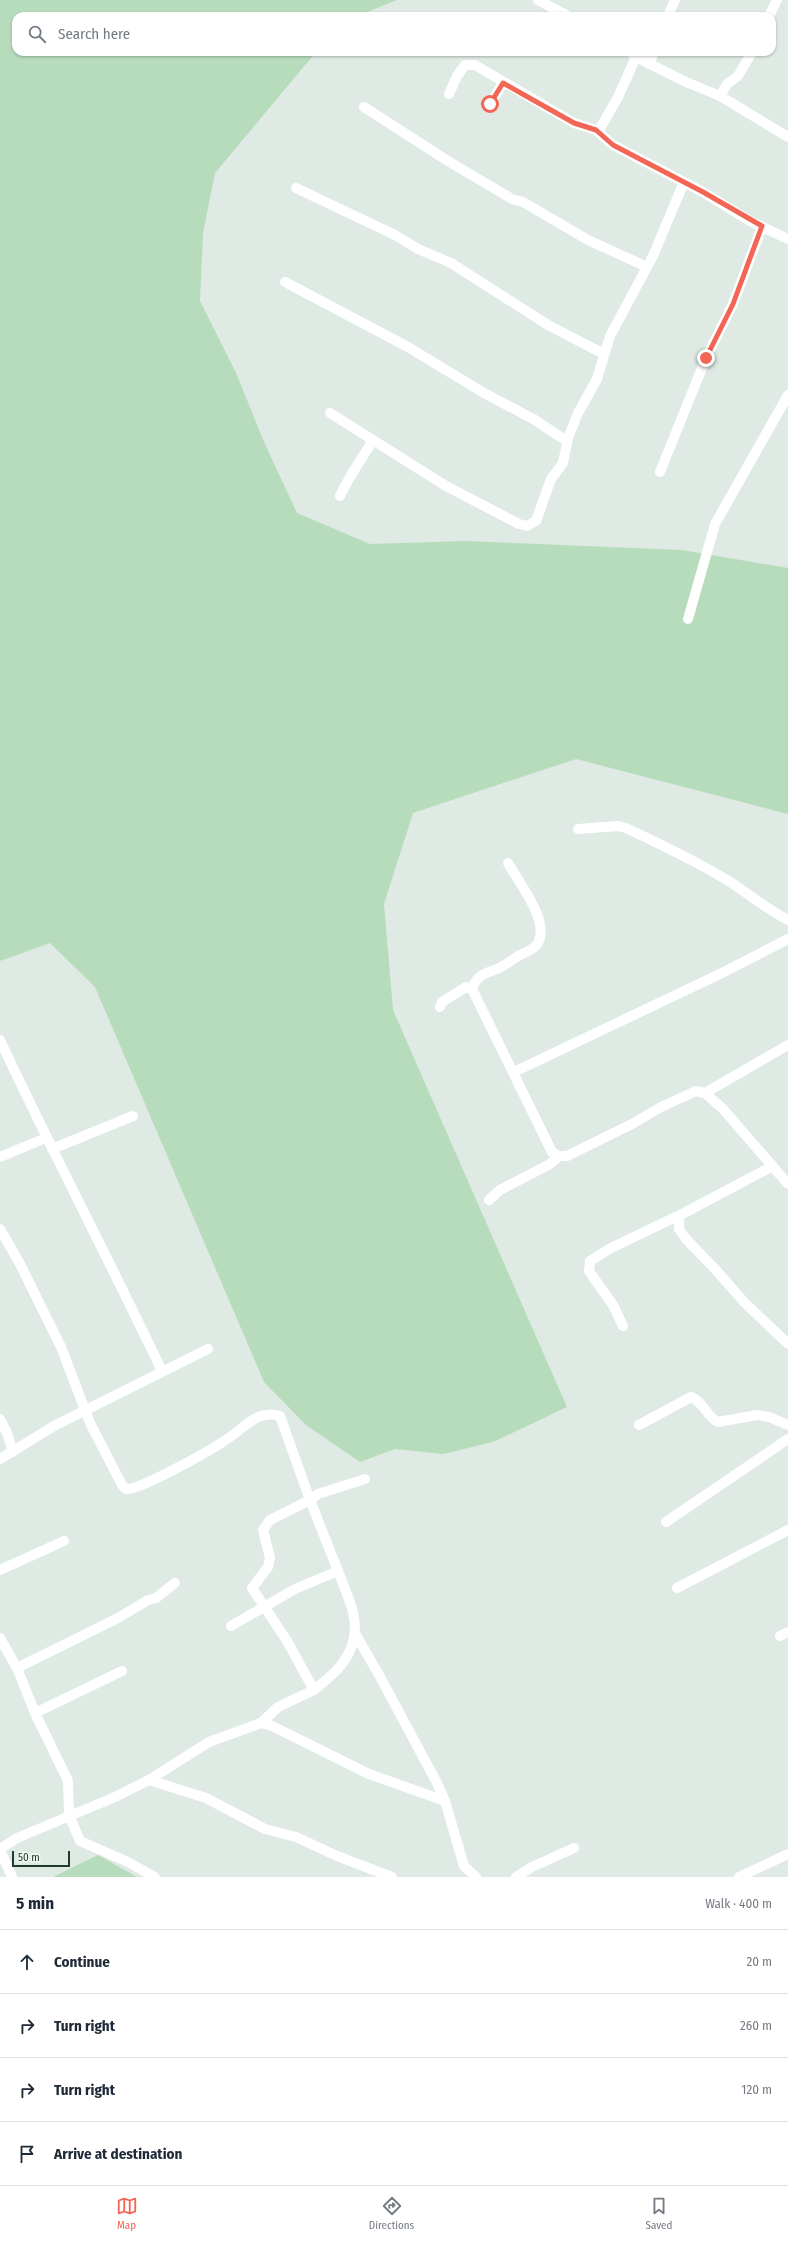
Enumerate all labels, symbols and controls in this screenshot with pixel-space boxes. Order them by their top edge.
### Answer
search box [12,12,776,56]
icon: search [26,23,48,45]
text: Search here [58,25,130,43]
route start [481,95,499,113]
route end [697,349,715,367]
scale bar [12,1849,70,1868]
text: 50 m [18,1851,40,1864]
text: 5 min [16,1893,54,1914]
text: Walk · 400 m [705,1896,772,1911]
icon: ahead [16,1951,38,1973]
text: Continue [54,1953,110,1971]
text: 20 m [746,1954,772,1969]
icon: right [16,2015,38,2037]
text: Turn right [54,2017,115,2035]
text: 260 m [740,2018,772,2033]
icon: right [16,2079,38,2101]
text: Turn right [54,2081,115,2099]
text: 120 m [741,2082,772,2097]
icon: arrive [16,2143,38,2165]
text: Arrive at destination [54,2145,182,2163]
tab: Map [116,2195,138,2232]
tab: Directions [369,2195,414,2232]
tab: Saved [646,2195,672,2232]

